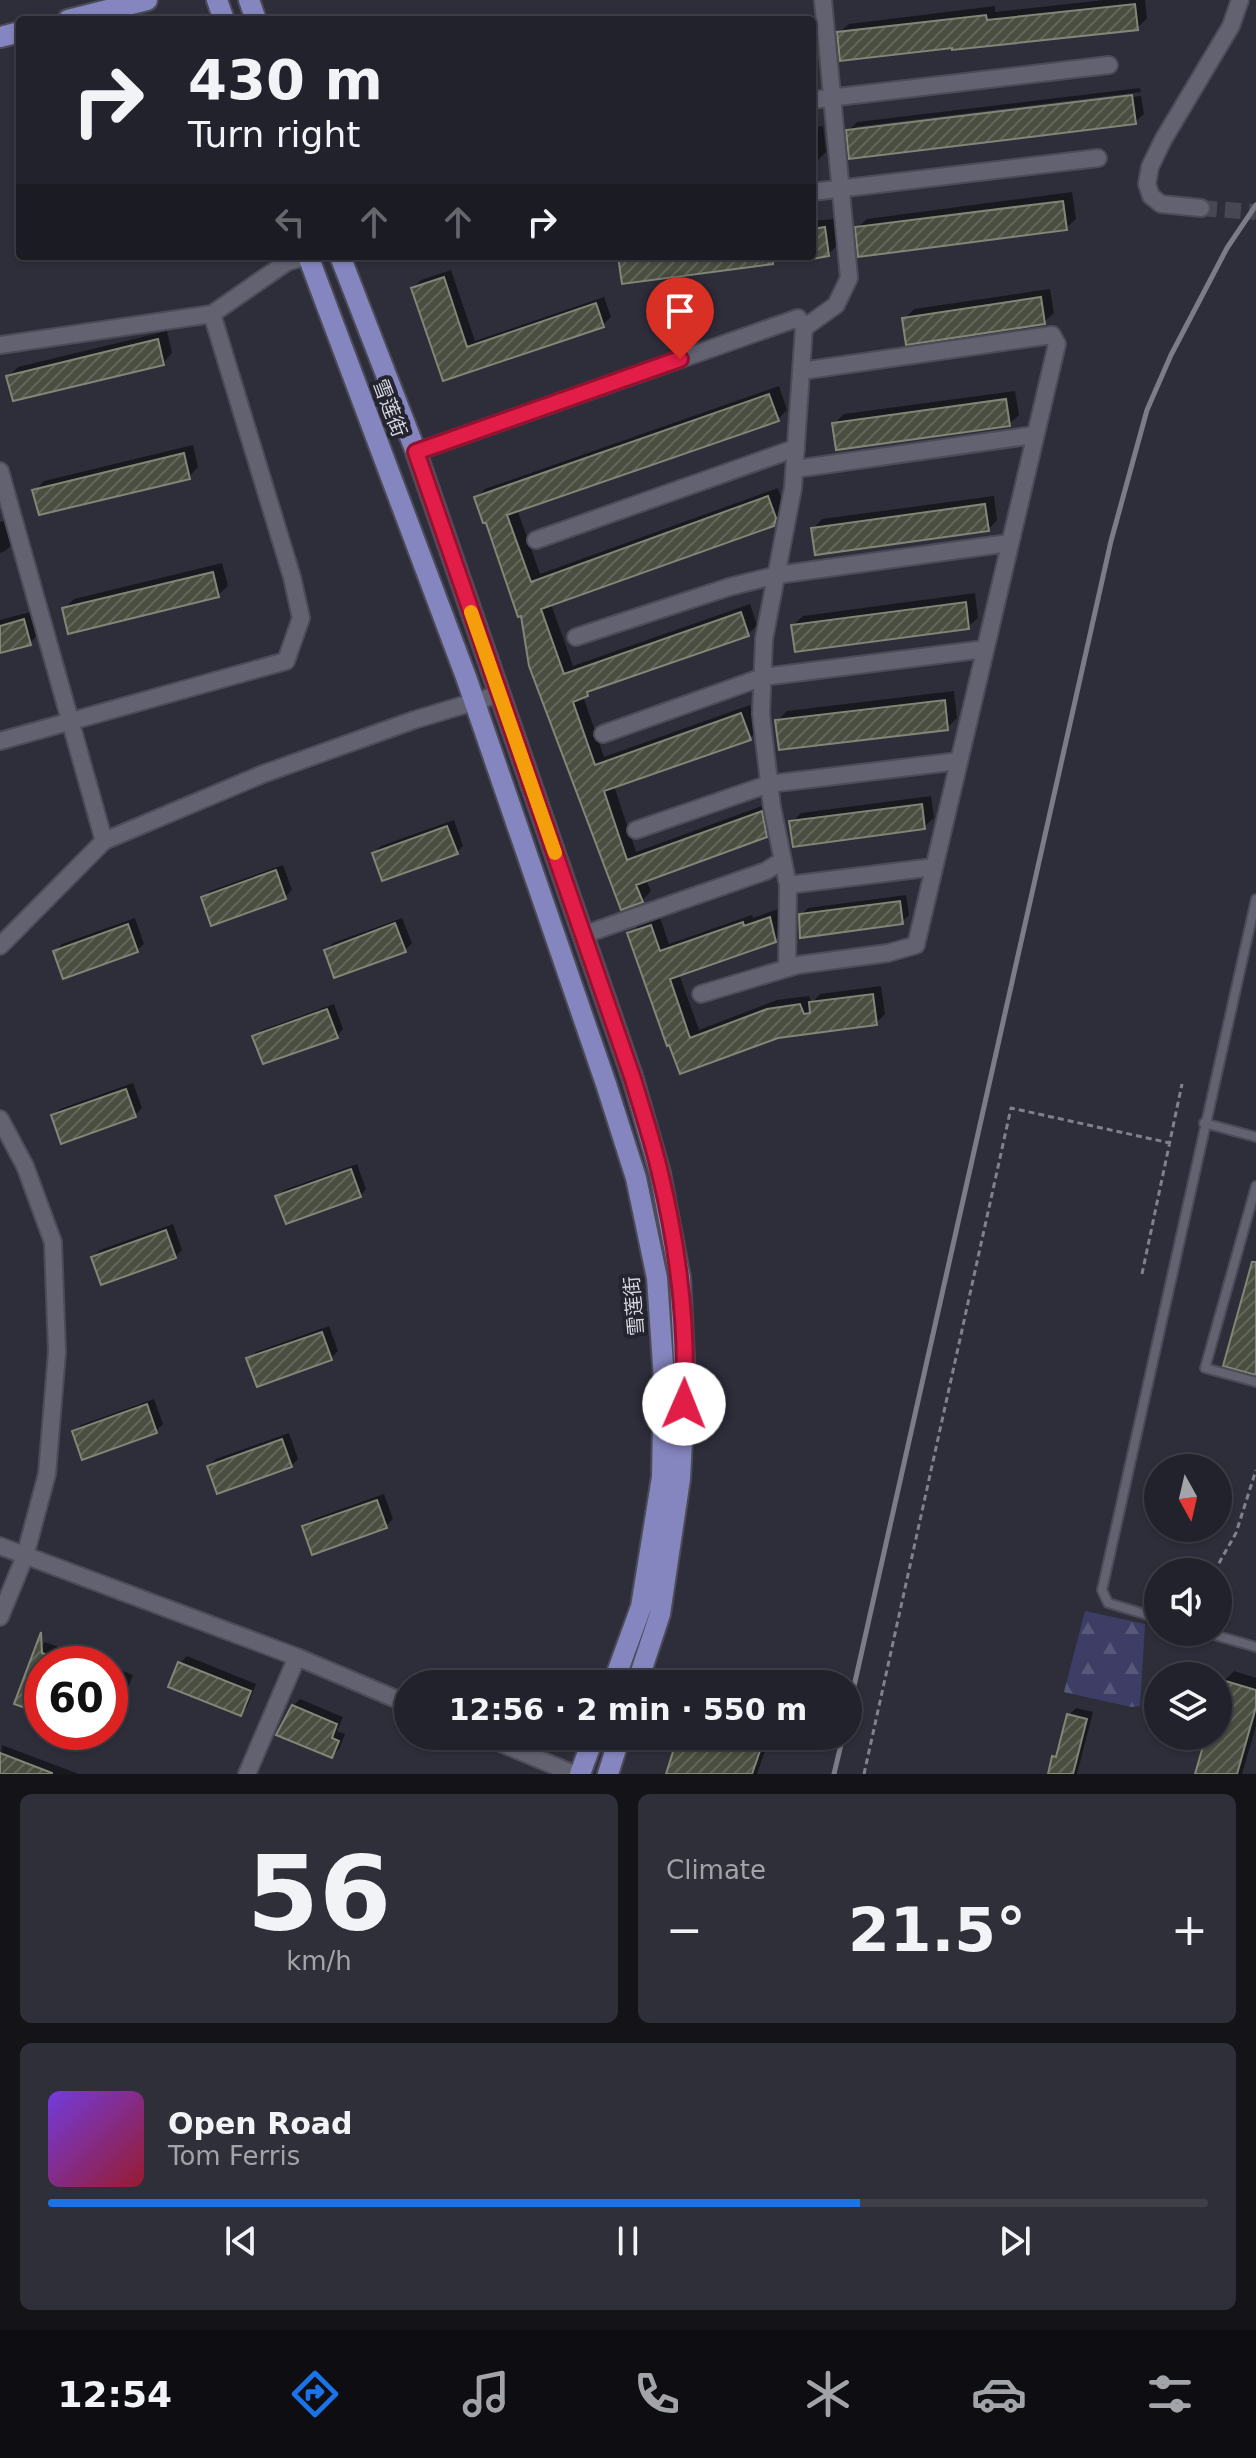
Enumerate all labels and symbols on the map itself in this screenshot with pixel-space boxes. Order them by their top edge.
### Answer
pin [646,277,714,359]
street label: 雪莲街 [368,376,412,440]
street label: 雪莲街 [619,1275,649,1337]
position arrow [642,1362,726,1446]
north arrow [1144,1454,1232,1542]
speed limit sign: 60 [24,1646,128,1750]

